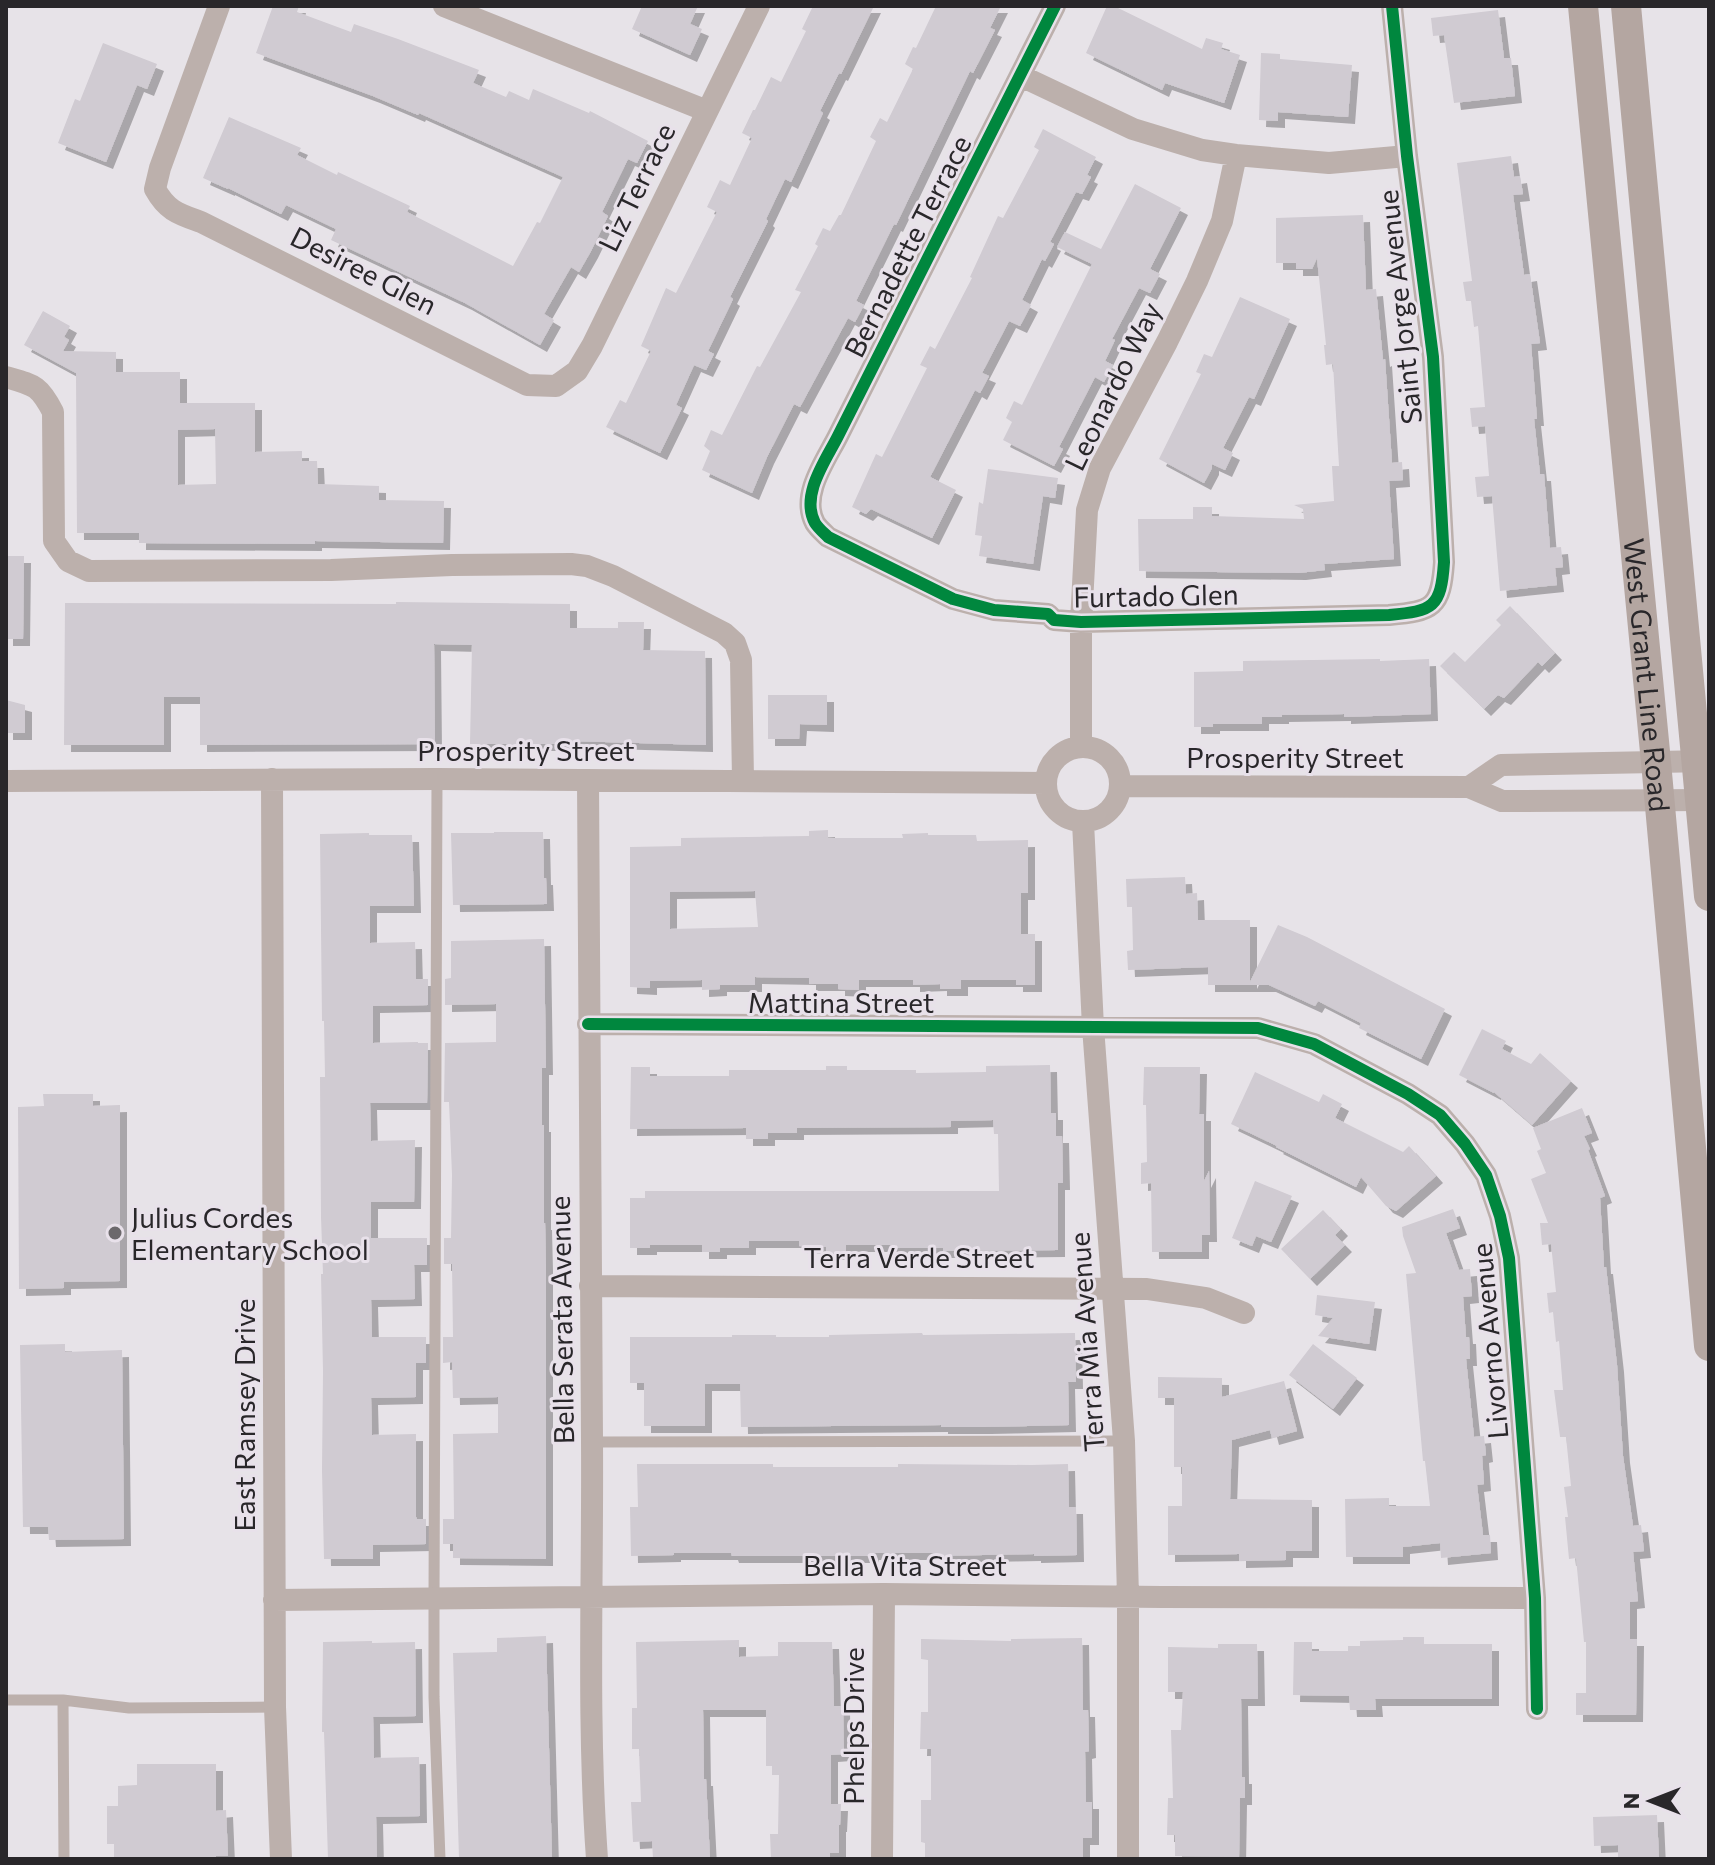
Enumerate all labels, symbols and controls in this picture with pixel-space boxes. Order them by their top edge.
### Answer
street label: Liz Terrace [590,117,682,257]
street label: Bernadette Terrace [836,129,978,363]
street label: Saint Jorge Avenue [1370,188,1428,426]
street label: Desiree Glen [285,219,443,321]
street label: Leonardo Way [1057,296,1167,476]
street label: West Grant Line Road [1617,537,1677,813]
street label: Furtado Glen [1073,577,1239,613]
street label: Prosperity Street [417,733,635,767]
street label: Prosperity Street [1186,740,1404,774]
street label: Mattina Street [748,985,934,1019]
street label: Bella Serata Avenue [542,1195,580,1445]
place label: Julius Cordes Elementary School [131,1200,369,1266]
marker: Julius Cordes Elementary School [106,1224,124,1242]
street label: Terra Mia Avenue [1061,1231,1111,1453]
street label: Terra Verde Street [804,1240,1034,1274]
street label: Livorno Avenue [1464,1242,1514,1440]
street label: East Ramsey Drive [227,1298,261,1532]
street label: Bella Vita Street [803,1548,1007,1582]
street label: Phelps Drive [836,1647,870,1805]
north arrow [1611,1761,1691,1841]
text: N [1617,1793,1644,1809]

